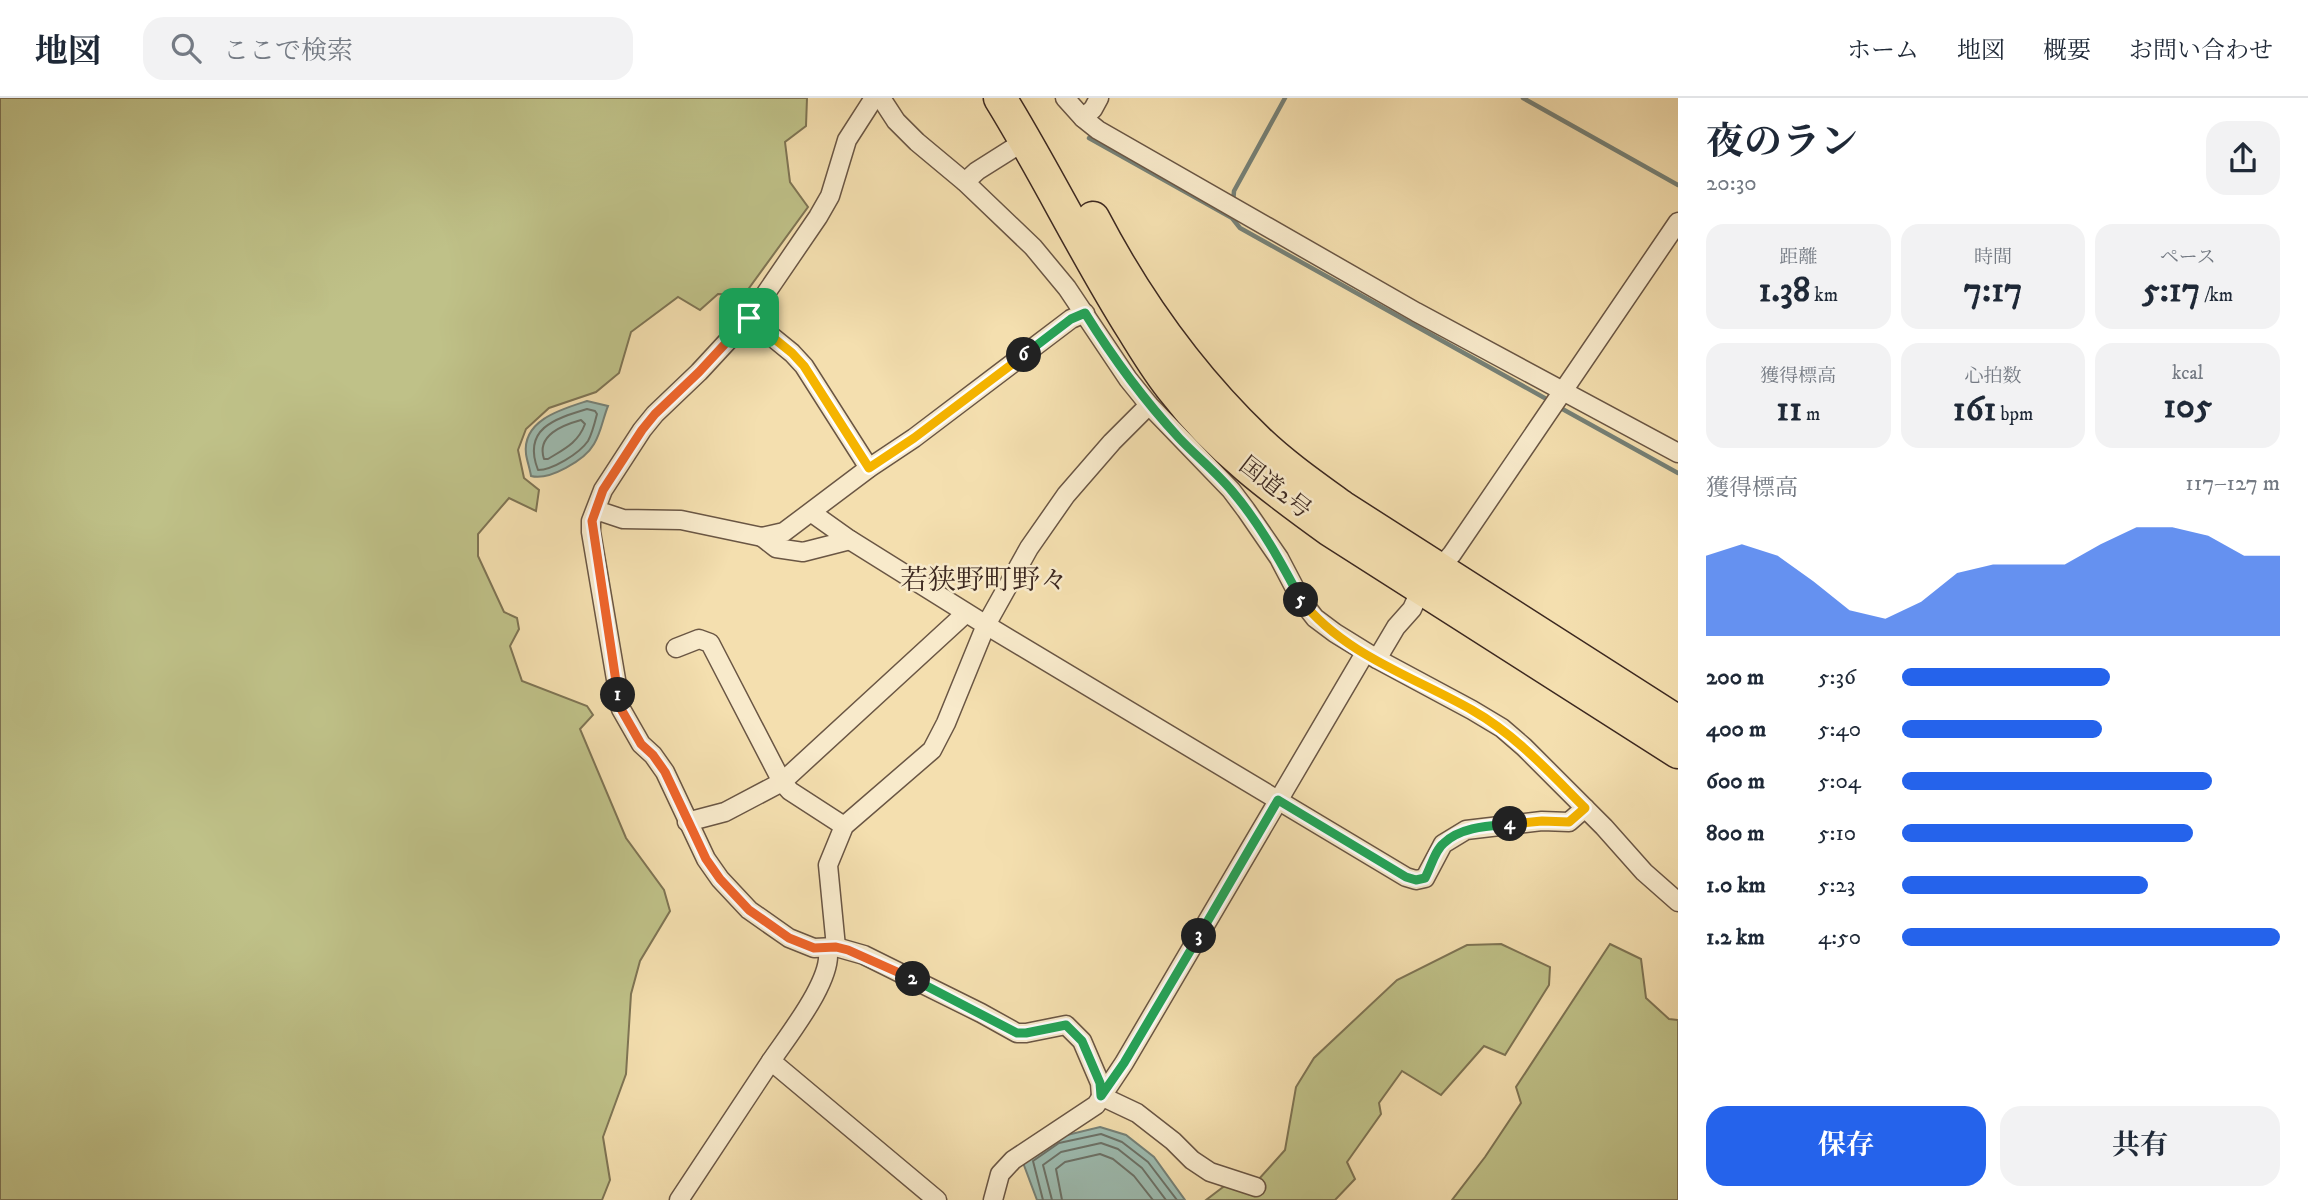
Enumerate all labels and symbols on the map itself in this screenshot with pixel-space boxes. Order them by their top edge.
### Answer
pin [719,288,779,348]
pin: 6 [1006,338,1042,372]
street label: 国道2号 [1233,450,1317,526]
district label: 若狭野町野々 [900,563,1068,598]
pin: 5 [1284,582,1318,618]
pin: 1 [600,678,636,712]
pin: 4 [1492,806,1528,842]
pin: 3 [1182,918,1216,954]
pin: 2 [895,962,930,996]

